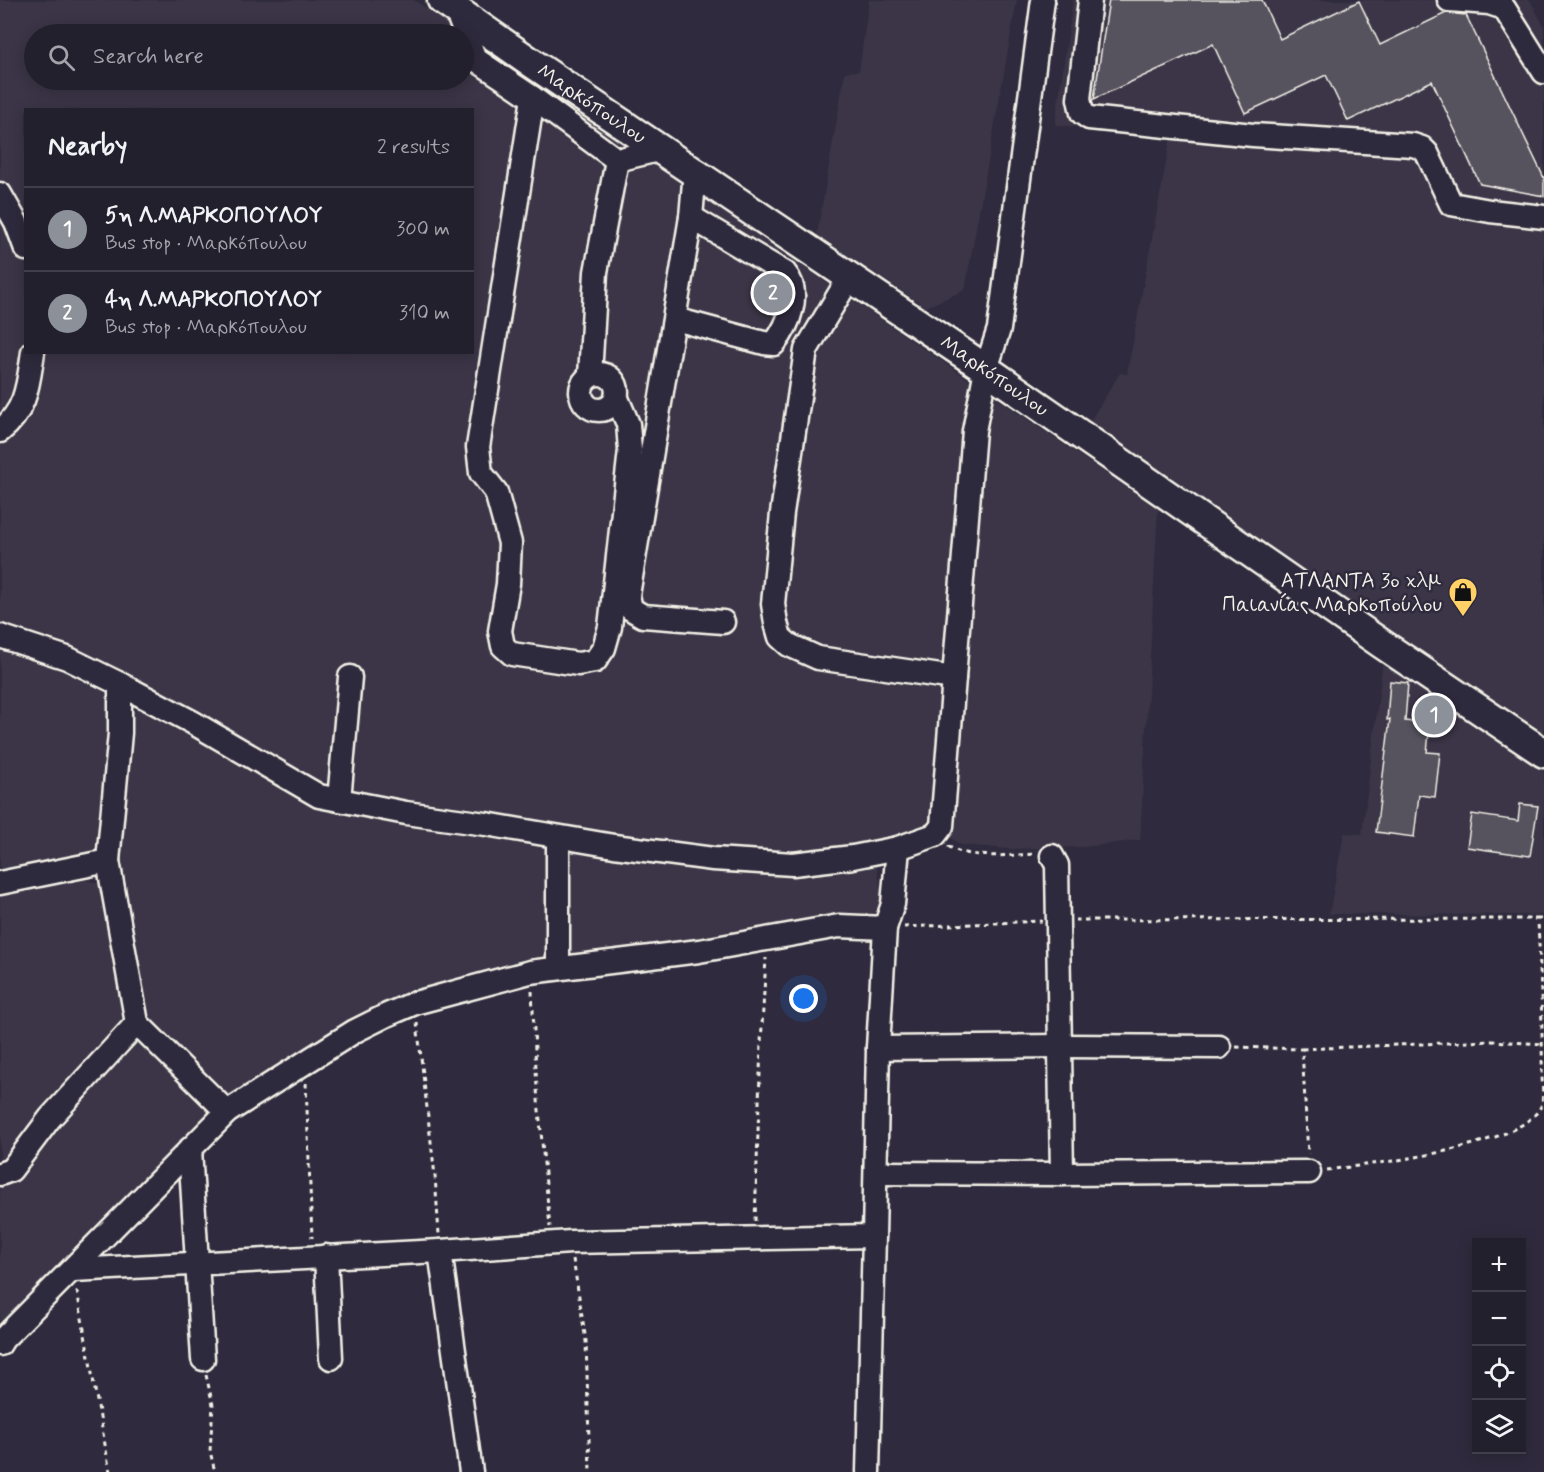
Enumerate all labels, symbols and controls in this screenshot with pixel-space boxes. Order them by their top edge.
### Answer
search box [24,24,474,90]
icon: search [45,41,78,74]
text: Search here [93,43,204,71]
street label: Μαρκόπουλου [531,57,651,151]
text: Nearby [48,130,127,164]
text: 2 results [377,134,450,161]
text: 5η Λ.ΜΑΡΚΟΠΟΥΛΟΥ [105,202,322,230]
text: 1 [63,216,72,243]
text: 300 m [396,216,450,243]
text: Bus stop · Μαρκόπουλου [105,230,307,257]
pin: 2 [754,270,792,316]
text: 4η Λ.ΜΑΡΚΟΠΟΥΛΟΥ [105,286,322,314]
text: 2 [63,300,72,327]
text: 310 m [399,300,450,327]
text: Bus stop · Μαρκόπουλου [105,314,307,341]
street label: Μαρκόπουλου [934,329,1054,423]
place label: ΑΤΛΑΝΤΑ 3ο χλμ Παιανίας Μαρκοπούλου [1222,567,1442,619]
shop icon: ΑΤΛΑΝΤΑ 3ο χλμ Παιανίας Μαρκοπούλου [1447,576,1479,618]
pin: 1 [1414,692,1454,738]
your location [789,984,818,1013]
map controls [1472,1238,1526,1454]
button: + [1472,1238,1526,1292]
button: − [1472,1292,1526,1346]
button: locate [1472,1346,1526,1400]
button: layers [1472,1400,1526,1454]

